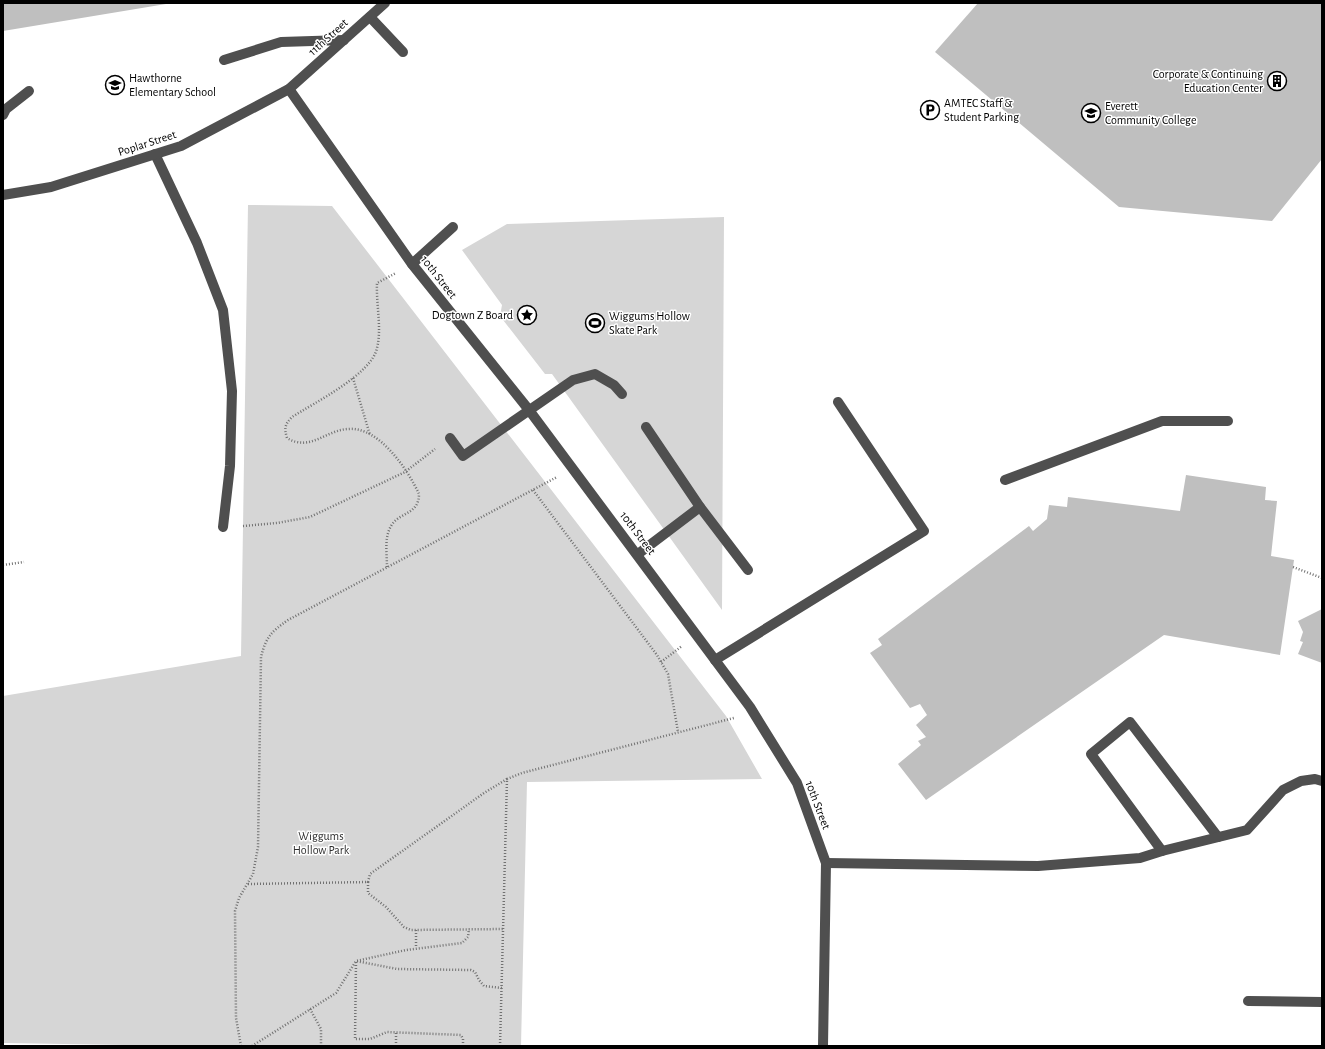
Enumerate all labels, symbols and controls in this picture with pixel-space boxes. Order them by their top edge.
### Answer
street label: 11th Street [306,16,350,58]
place label: Corporate & Continuing Education Center [1153,68,1263,94]
building icon: Corporate & Continuing Education Center [1266,70,1288,92]
place label: Hawthorne Elementary School [129,72,216,99]
school or university icon: Hawthorne Elementary School [104,74,126,96]
place label: AMTEC Staff & Student Parking [944,97,1019,123]
parking icon: AMTEC Staff & Student Parking [919,99,941,121]
place label: Everett Community College [1105,100,1197,127]
school or university icon: Everett Community College [1080,102,1102,124]
street label: Poplar Street [117,128,178,158]
street label: 10th Street [419,253,459,301]
place icon: Dogtown Z Board [516,304,538,326]
place label: Dogtown Z Board [432,309,513,321]
place label: Wiggums Hollow Skate Park [609,310,690,336]
sports icon: Wiggums Hollow Skate Park [584,312,606,334]
street label: 10th Street [618,509,658,557]
street label: 10th Street [803,779,833,831]
park label: Wiggums Hollow Park [293,830,350,856]

